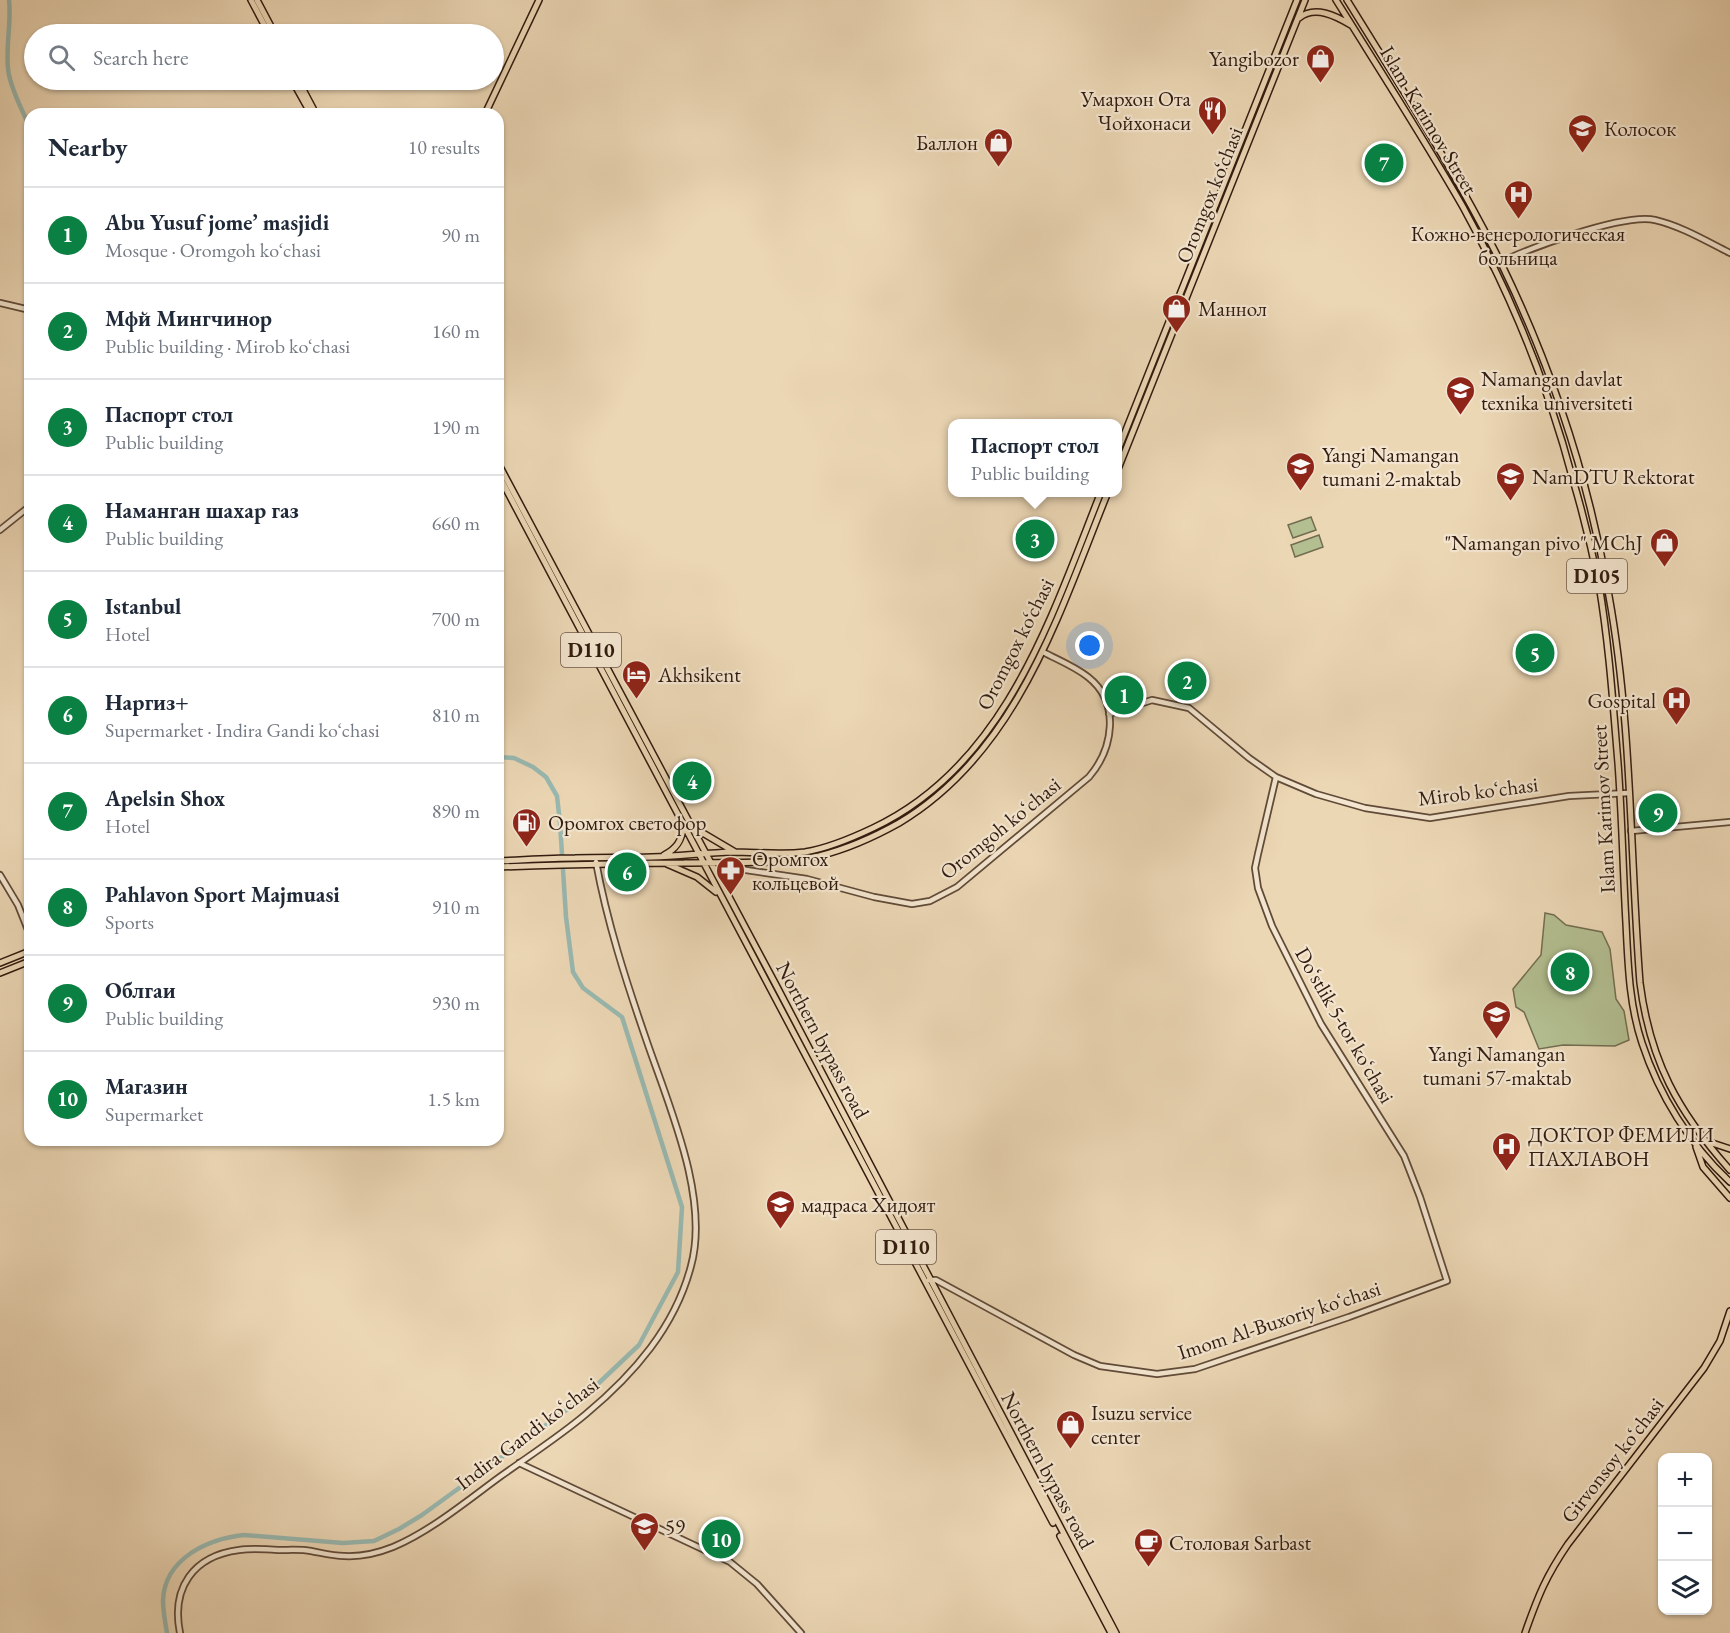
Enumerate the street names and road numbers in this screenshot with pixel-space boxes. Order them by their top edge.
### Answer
street label: Islam Karimov Street [1374,41,1484,200]
street label: Oromgox ko‘chasi [1169,123,1249,267]
road number: D105 [1567,559,1627,593]
street label: Oromgox ko‘chasi [970,574,1060,714]
road number: D110 [561,633,621,667]
street label: Islam Karimov Street [1585,724,1621,894]
street label: Mirob koʻchasi [1416,770,1540,812]
street label: Oromgoh koʻchasi [934,771,1066,885]
street label: Doʻstlik 5-tor koʻchasi [1289,942,1401,1108]
street label: Northern bypass road [770,957,876,1123]
road number: D110 [876,1230,936,1264]
street label: Imom Al-Buxoriy koʻchasi [1174,1274,1384,1366]
street label: Indira Gandi koʻchasi [450,1370,604,1496]
street label: Northern bypass road [995,1387,1101,1553]
street label: Girvonsoy koʻchasi [1555,1392,1669,1528]

